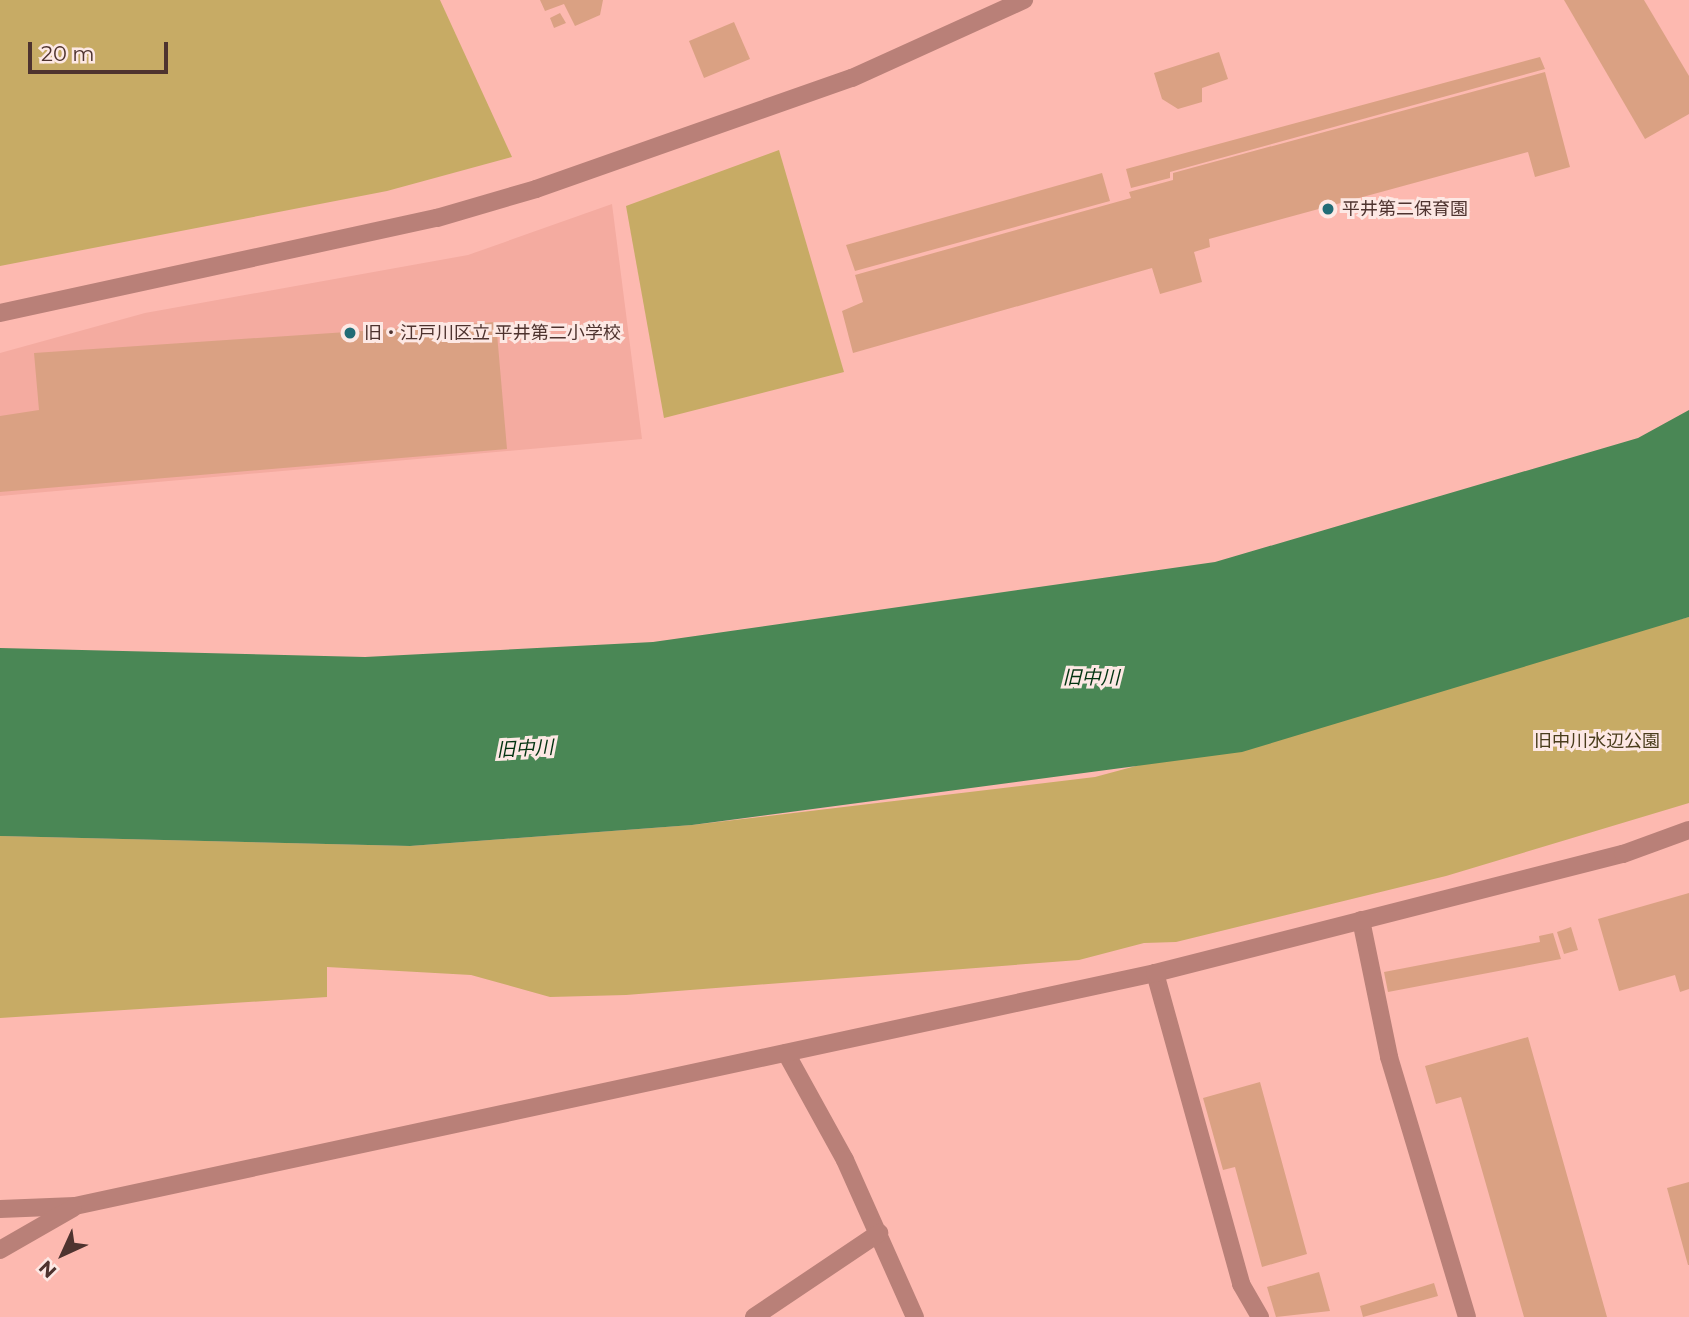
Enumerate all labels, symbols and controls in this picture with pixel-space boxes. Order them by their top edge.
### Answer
scale bar [32,28,172,72]
text: 20 m [41,41,95,66]
place label: 平井第二保育園 [1342,198,1468,220]
marker: 平井第二保育園 [1320,201,1336,217]
place label: 旧・江戸川区立 平井第二小学校 [364,322,621,344]
marker: 旧・江戸川区立 平井第二小学校 [342,325,358,341]
water label: 旧中川 [1063,667,1119,689]
park label: 旧中川水辺公園 [1534,730,1660,752]
water label: 旧中川 [496,736,554,762]
north arrow [28,1219,98,1289]
text: N [34,1256,61,1283]

